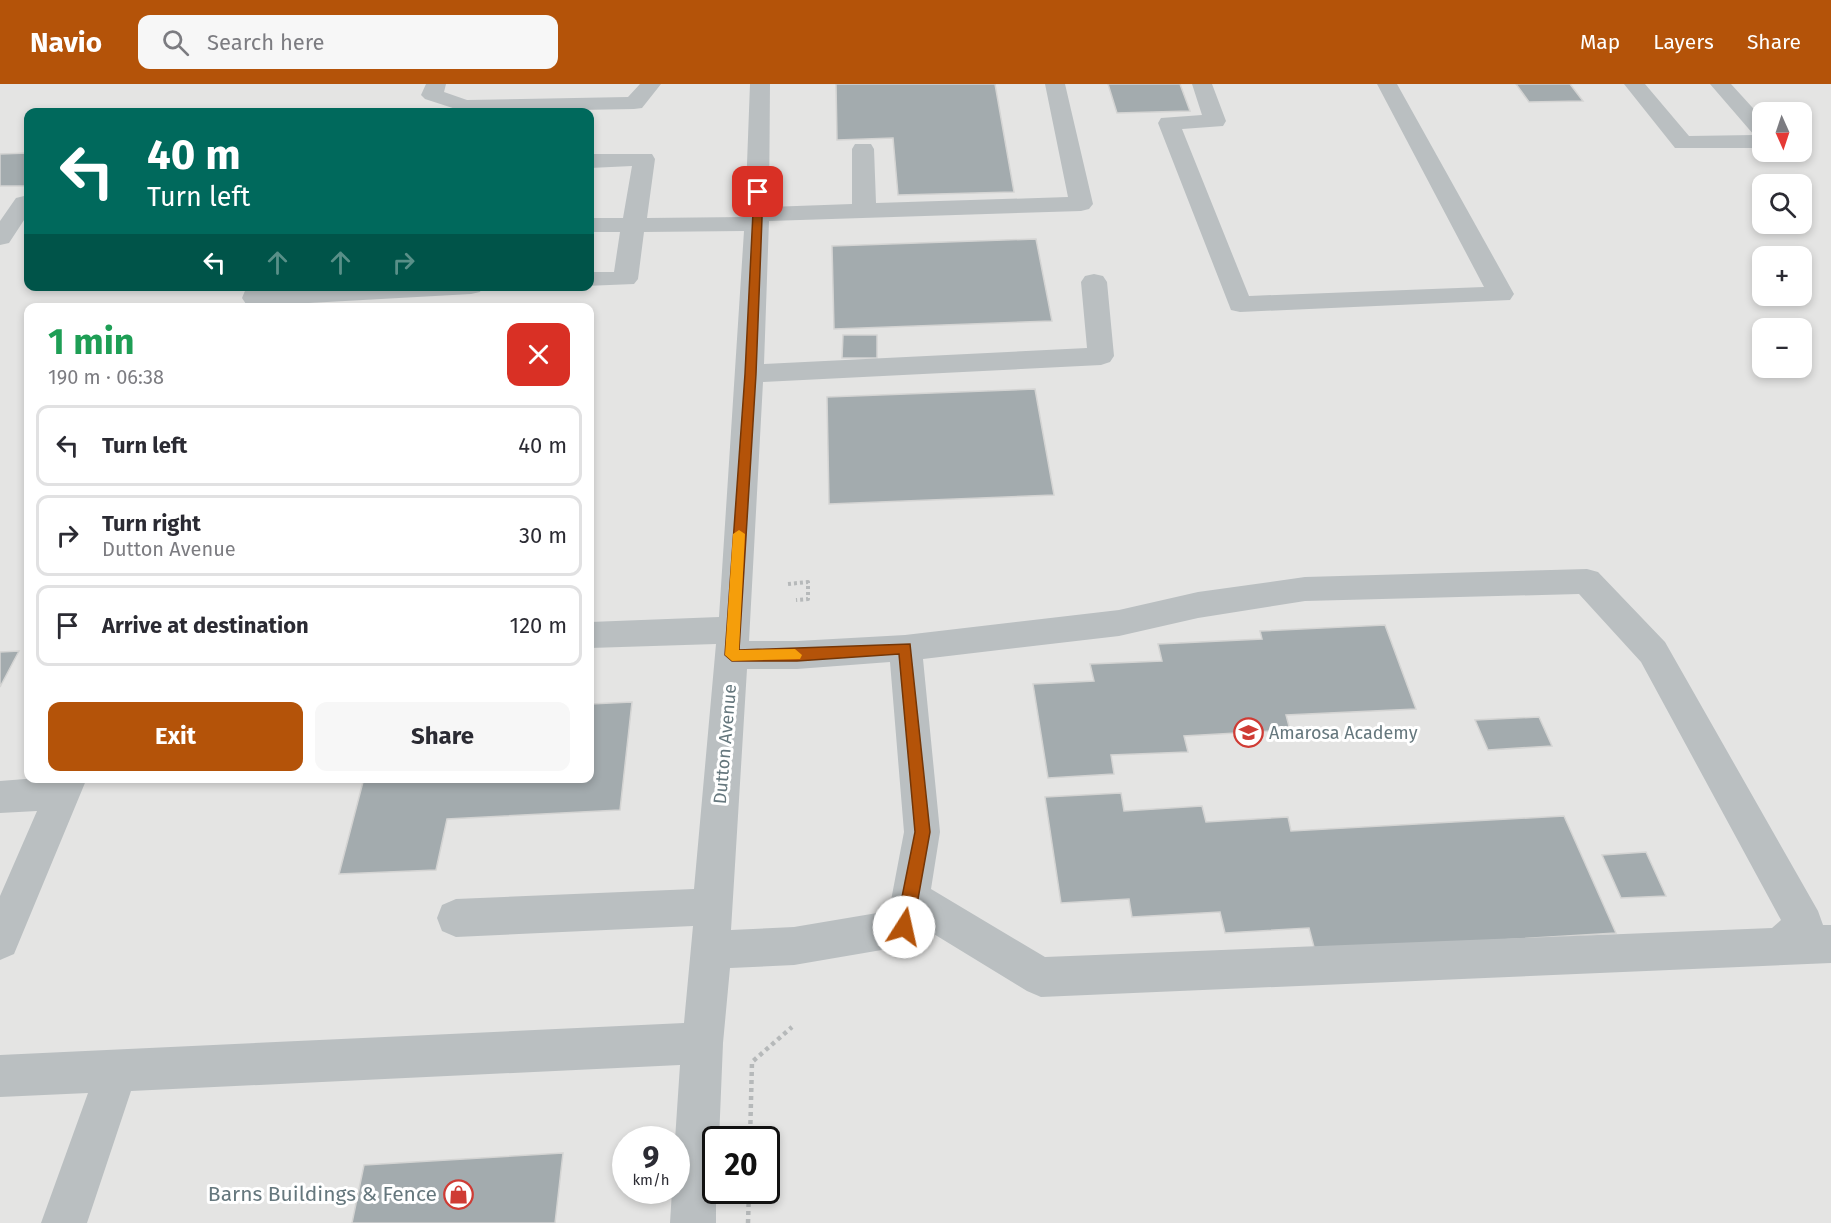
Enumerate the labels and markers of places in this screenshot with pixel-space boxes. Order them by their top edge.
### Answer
pin [732,166,783,217]
school or university icon: Amarosa Academy [1232,717,1264,749]
place label: Amarosa Academy [1269,722,1418,744]
shop icon: Barns Buildings & Fence [442,1178,474,1210]
place label: Barns Buildings & Fence [208,1181,437,1207]

